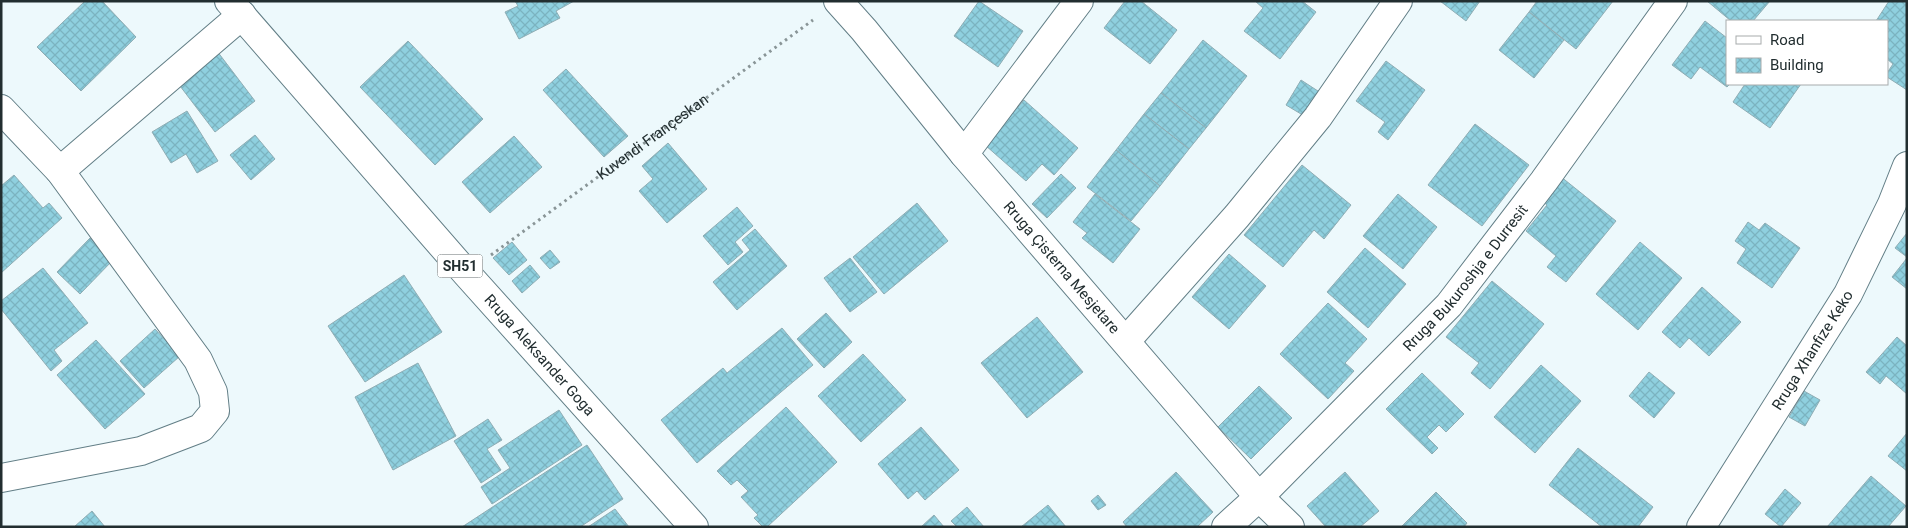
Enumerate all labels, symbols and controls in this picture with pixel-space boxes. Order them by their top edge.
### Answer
legend [1726,20,1888,85]
text: Road [1770,31,1804,49]
text: Building [1770,56,1824,74]
street label: Kuvendi Françeskan [593,90,712,184]
street label: Rruga Çisterna Mesjetare [1000,198,1124,337]
street label: Rruga Bukuroshja e Durresit [1399,201,1532,355]
road number: SH51 [438,255,482,278]
street label: Rruga Xhanfize Keko [1768,287,1857,413]
street label: Rruga Aleksander Goga [481,291,599,419]

